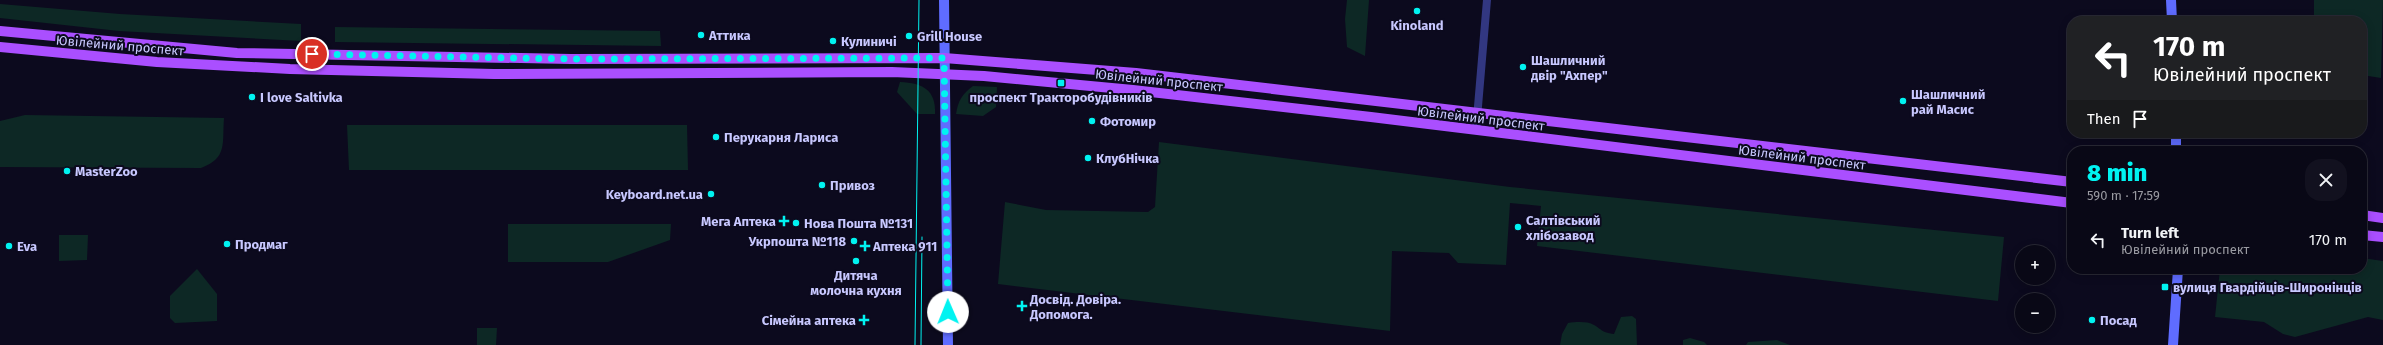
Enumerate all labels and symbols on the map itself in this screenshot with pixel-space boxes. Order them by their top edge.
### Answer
marker: Kinoland [1412,6,1422,16]
place label: Kinoland [1390,18,1444,33]
place label: Аттика [708,28,751,43]
place label: Grill House [917,29,982,44]
marker: Аттика [696,30,706,40]
marker: Grill House [904,31,914,41]
street label: Ювілейний проспект [55,32,185,59]
place label: Кулиничі [841,34,897,49]
marker: Кулиничі [828,36,838,46]
pin [295,37,329,71]
place label: Шашличний двір "Ахпер" [1531,53,1608,83]
marker: Шашличний двір "Ахпер" [1518,62,1528,72]
street label: Ювілейний проспект [1094,66,1224,95]
marker: проспект Тракторобудівників [1056,78,1066,88]
place label: Шашличний рай Масис [1911,87,1985,117]
place label: I love Saltivka [260,90,343,105]
place label: проспект Тракторобудівників [969,90,1153,105]
marker: I love Saltivka [247,92,257,102]
marker: Шашличний рай Масис [1898,96,1908,106]
street label: Ювілейний проспект [1416,103,1546,134]
place label: Фотомир [1100,114,1156,129]
marker: Фотомир [1087,116,1097,126]
place label: Перукарня Лариса [724,130,838,145]
marker: Перукарня Лариса [711,132,721,142]
street label: Ювілейний проспект [1737,142,1867,173]
place label: КлубНічка [1096,151,1159,166]
marker: КлубНічка [1083,153,1093,163]
place label: MasterZoo [75,164,138,179]
marker: MasterZoo [62,166,72,176]
place label: Привоз [830,178,875,193]
marker: Привоз [817,180,827,190]
place label: Keyboard.net.ua [606,187,703,202]
marker: Keyboard.net.ua [706,189,716,199]
place label: Салтівський хлібозавод [1525,213,1600,243]
place label: Мега Аптека [701,214,776,229]
marker: Мега Аптека [779,216,789,226]
place label: Нова Пошта №131 [804,216,913,231]
marker: Нова Пошта №131 [791,218,801,228]
marker: Салтівський хлібозавод [1513,222,1523,232]
place label: Укрпошта №118 [748,234,846,249]
marker: Укрпошта №118 [849,236,859,246]
place label: Продмаг [235,237,288,252]
place label: Eva [17,239,37,254]
marker: Продмаг [222,239,232,249]
place label: Аптека 911 [872,239,937,254]
marker: Eva [4,241,14,251]
marker: Аптека 911 [860,241,870,251]
marker: Дитяча молочна кухня [851,256,861,266]
place label: Дитяча молочна кухня [810,268,902,298]
place label: вулиця Гвардійців-Широнінців [2173,280,2362,295]
marker: вулиця Гвардійців-Широнінців [2160,282,2170,292]
position arrow [927,291,969,333]
place label: Досвід. Довіра. Допомога. [1029,292,1121,322]
marker: Досвід. Довіра. Допомога. [1017,301,1027,311]
place label: Сімейна аптека [762,313,856,328]
place label: Посад [2100,313,2137,328]
marker: Сімейна аптека [859,315,869,325]
marker: Посад [2087,315,2097,325]

